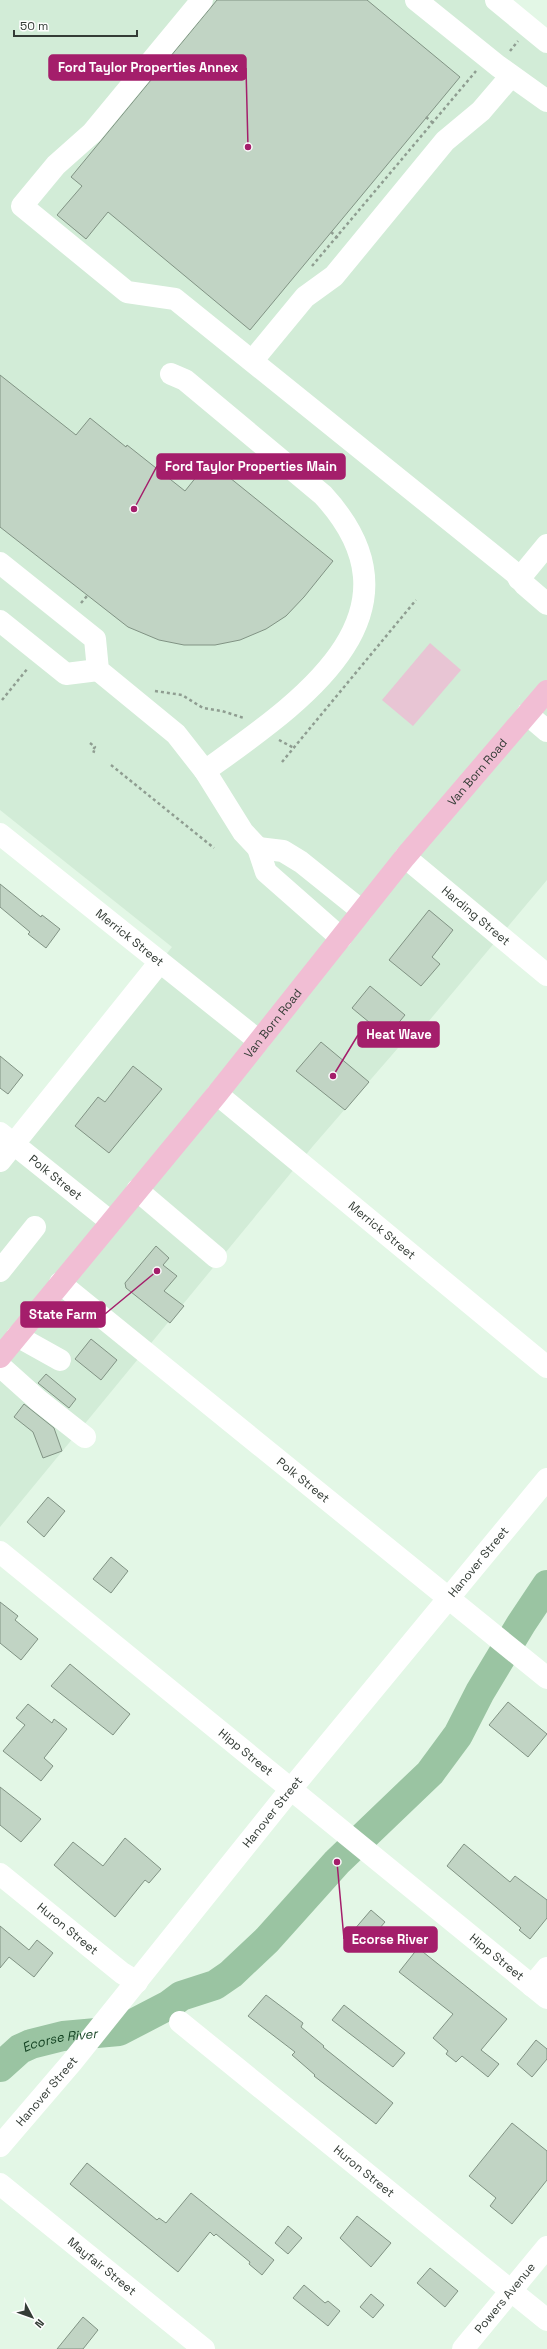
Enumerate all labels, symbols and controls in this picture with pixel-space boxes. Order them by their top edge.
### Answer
scale bar [14,12,137,38]
text: 50 m [20,18,48,34]
callout: Ford Taylor Properties Annex [49,55,246,80]
text: Ford Taylor Properties Annex [58,59,238,76]
callout: Ford Taylor Properties Main [157,454,345,479]
text: Ford Taylor Properties Main [165,458,337,475]
street label: Van Born Road [444,735,511,809]
street label: Harding Street [438,883,513,949]
street label: Merrick Street [92,905,167,970]
street label: Van Born Road [241,986,305,1061]
callout: Heat Wave [358,1022,439,1047]
text: Heat Wave [366,1026,432,1043]
street label: Polk Street [26,1151,85,1204]
street label: Merrick Street [345,1198,419,1263]
callout: State Farm [21,1302,105,1327]
text: State Farm [29,1306,97,1323]
street label: Polk Street [273,1454,333,1506]
street label: Hanover Street [445,1523,512,1601]
street label: Hipp Street [215,1725,276,1779]
street label: Hanover Street [239,1773,306,1851]
street label: Huron Street [34,1899,101,1958]
callout: Ecorse River [344,1927,437,1952]
street label: Hipp Street [466,1930,527,1984]
text: Ecorse River [352,1931,428,1948]
water label: Ecorse River [19,2024,100,2056]
street label: Hanover Street [12,2053,81,2130]
street label: Huron Street [330,2142,398,2201]
street label: Mayfair Street [64,2234,139,2299]
street label: Powers Avenue [471,2259,539,2337]
north arrow [12,2297,52,2337]
text: N [32,2316,47,2331]

